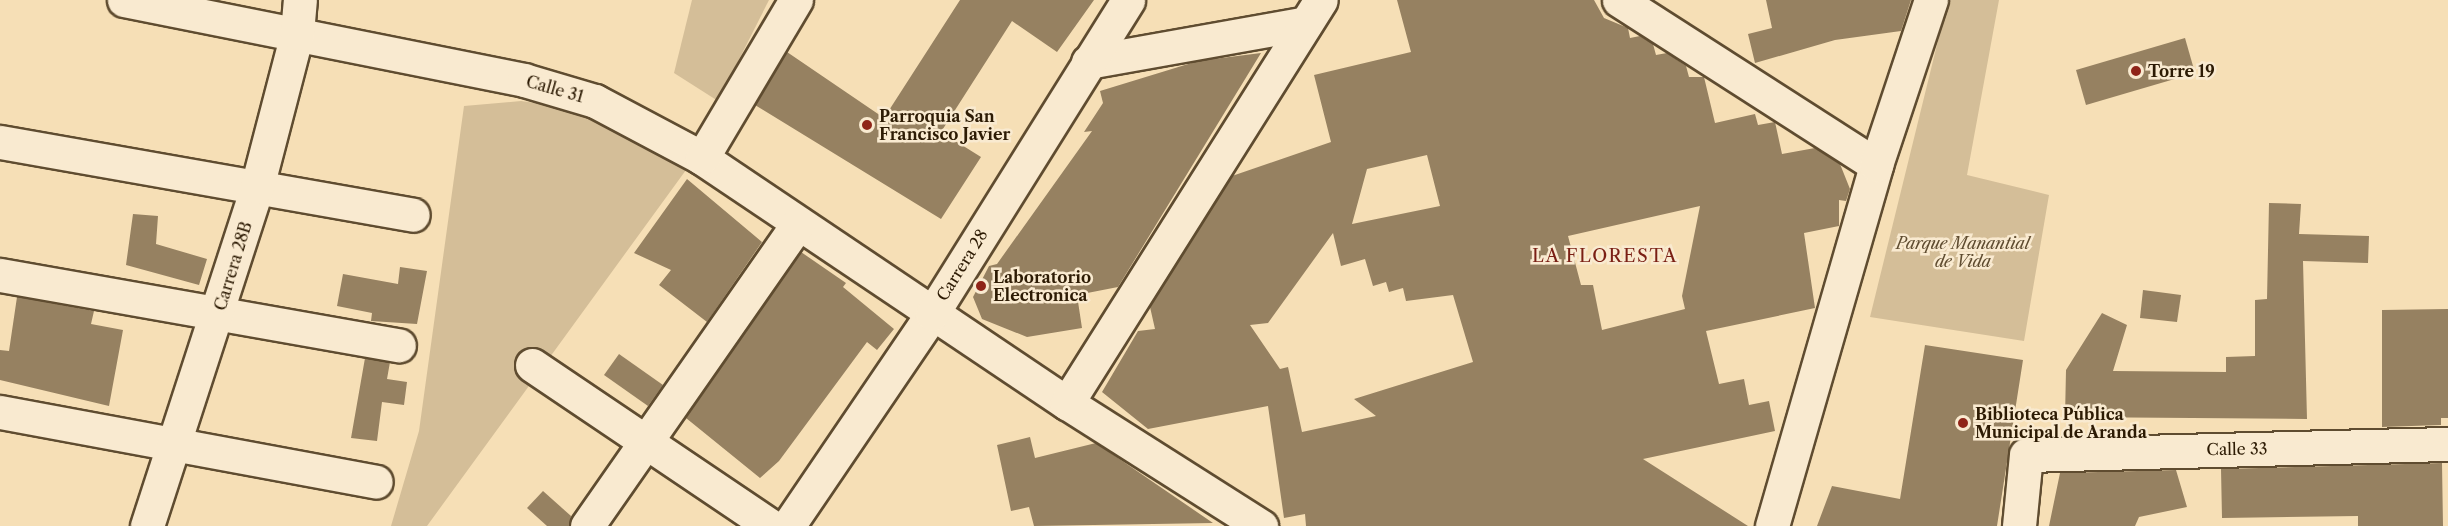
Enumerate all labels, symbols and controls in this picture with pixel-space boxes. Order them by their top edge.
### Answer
place label: Torre 19 [2148,61,2215,81]
marker: Torre 19 [2129,64,2143,78]
street label: Calle 31 [524,72,586,106]
place label: Parroquia San Francisco Javier [879,106,1010,144]
marker: Parroquia San Francisco Javier [860,118,874,132]
street label: Carrera 28B [210,219,256,313]
street label: Carrera 28 [932,226,992,304]
park label: Parque Manantial de Vida [1896,233,2030,271]
district label: LA FLORESTA [1532,245,1678,267]
place label: Laboratorio Electronica [993,267,1091,305]
marker: Laboratorio Electronica [974,279,988,293]
place label: Biblioteca Pública Municipal de Aranda [1975,404,2148,442]
marker: Biblioteca Pública Municipal de Aranda [1956,416,1970,430]
street label: Calle 33 [2206,439,2268,459]

